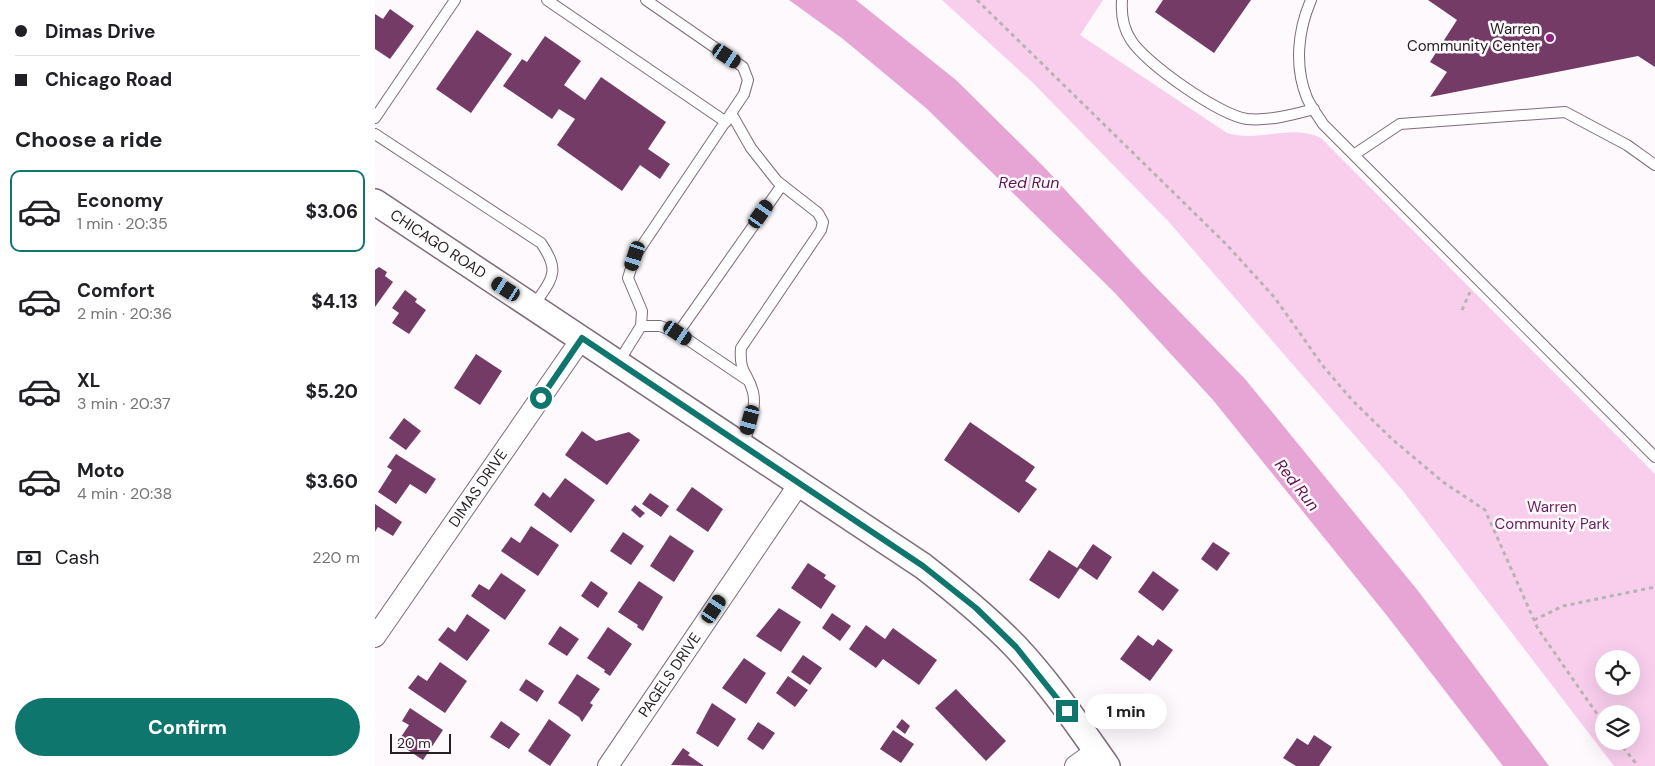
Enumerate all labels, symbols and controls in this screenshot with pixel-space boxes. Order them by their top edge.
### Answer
text: Dimas Drive [45,19,155,44]
place label: Warren Community Center [1407,19,1540,56]
marker: Warren Community Center [1544,32,1556,44]
car [710,41,743,71]
text: Chicago Road [45,67,172,92]
text: Choose a ride [15,125,163,154]
water label: Red Run [999,172,1059,193]
text: Economy [77,188,164,213]
icon: car [17,189,62,234]
car [746,197,775,231]
text: $3.06 [305,199,358,224]
street label: CHICAGO ROAD [386,205,490,283]
text: 1 min · 20:35 [77,213,168,234]
car [623,239,646,273]
car [489,275,522,303]
text: Comfort [77,278,155,303]
icon: car [17,279,62,324]
text: $4.13 [311,289,358,314]
text: 2 min · 20:36 [77,303,172,324]
car [661,318,694,348]
text: XL [77,368,100,393]
icon: car [17,369,62,414]
text: $5.20 [305,379,358,404]
route start [530,387,552,409]
text: 3 min · 20:37 [77,393,171,414]
car [738,404,761,436]
street label: DIMAS DRIVE [444,445,512,531]
water label: Red Run [1270,455,1324,515]
text: Moto [77,458,125,483]
icon: car [17,459,62,504]
text: $3.60 [305,469,358,494]
text: 4 min · 20:38 [77,483,172,504]
park label: Warren Community Park [1494,497,1610,534]
icon: cash [15,544,43,572]
text: Cash [55,545,99,570]
text: 220 m [312,547,360,568]
car [699,592,728,626]
street label: PAGELS DRIVE [634,629,705,721]
map controls [1595,650,1640,750]
button: locate [1595,650,1640,695]
callout: 1 min [1085,694,1167,728]
button: Confirm [15,698,360,756]
route end [1056,700,1078,722]
text: 1 min [1106,701,1146,722]
button: layers [1595,705,1640,750]
scale bar [390,731,451,754]
text: 20 m [397,734,431,752]

